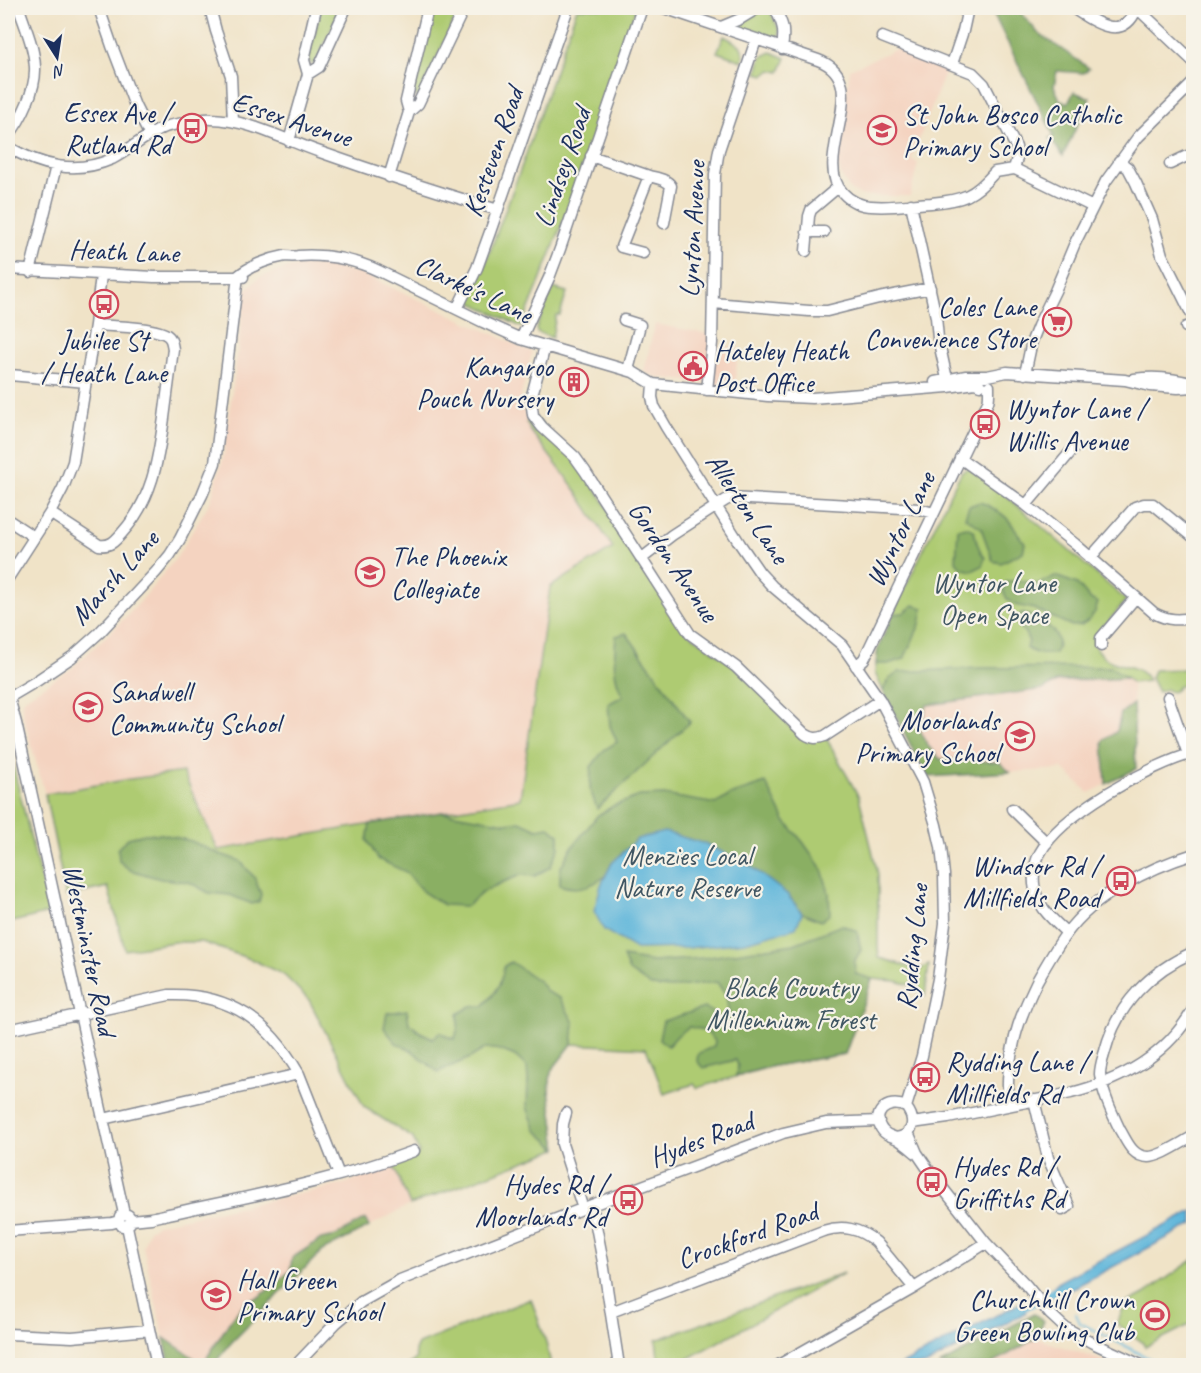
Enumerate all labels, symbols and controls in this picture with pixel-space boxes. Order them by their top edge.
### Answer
north arrow [27,27,87,87]
text: N [50,60,67,82]
street label: Kesteven Road [455,79,533,221]
street label: Essex Avenue [228,83,358,155]
place label: Essex Ave / Rutland Rd [63,95,177,162]
place label: St John Bosco Catholic Primary School [903,97,1124,164]
street label: Lindsey Road [525,99,600,231]
bus stop icon: Essex Ave / Rutland Rd [176,112,208,144]
school or university icon: St John Bosco Catholic Primary School [866,114,898,146]
street label: Lynton Avenue [671,158,713,298]
street label: Heath Lane [68,232,181,270]
street label: Clarke's Lane [410,247,540,332]
bus stop icon: Jubilee St / Heath Lane [88,288,120,320]
place label: Coles Lane Convenience Store [865,289,1038,356]
supermarket icon: Coles Lane Convenience Store [1041,306,1073,338]
place label: Jubilee St / Heath Lane [41,323,169,390]
place label: Hateley Heath Post Office [714,333,850,400]
place label: Kangaroo Pouch Nursery [417,349,555,416]
public building icon: Hateley Heath Post Office [677,350,709,382]
building icon: Kangaroo Pouch Nursery [558,366,590,398]
place label: Wyntor Lane / Willis Avenue [1006,391,1152,458]
bus stop icon: Wyntor Lane / Willis Avenue [969,408,1001,440]
street label: Allerton Lane [698,446,799,572]
street label: Wyntor Lane [857,464,944,592]
street label: Gordon Avenue [621,494,728,630]
street label: Marsh Lane [62,521,167,632]
place label: The Phoenix Collegiate [391,539,508,606]
school or university icon: The Phoenix Collegiate [354,556,386,588]
park label: Wyntor Lane Open Space [932,565,1058,632]
place label: Sandwell Community School [109,674,286,741]
school or university icon: Sandwell Community School [72,691,104,723]
place label: Moorlands Primary School [855,703,1004,770]
school or university icon: Moorlands Primary School [1004,720,1036,752]
park label: Menzies Local Nature Reserve [614,838,762,905]
place label: Windsor Rd / Millfields Road [963,848,1106,915]
street label: Westminster Road [55,861,126,1042]
bus stop icon: Windsor Rd / Millfields Road [1105,865,1137,897]
street label: Rydding Lane [888,880,936,1012]
park label: Black Country Millennium Forest [707,970,878,1037]
place label: Rydding Lane / Millfields Rd [946,1044,1094,1111]
bus stop icon: Rydding Lane / Millfields Rd [909,1061,941,1093]
street label: Hydes Road [644,1102,762,1175]
place label: Hydes Rd / Griffiths Rd [953,1149,1068,1216]
bus stop icon: Hydes Rd / Griffiths Rd [916,1166,948,1198]
place label: Hydes Rd / Moorlands Rd [475,1167,613,1234]
bus stop icon: Hydes Rd / Moorlands Rd [612,1184,644,1216]
street label: Crockford Road [672,1192,826,1277]
place label: Hall Green Primary School [237,1262,386,1329]
school or university icon: Hall Green Primary School [200,1279,232,1311]
place label: Churchhill Crown Green Bowling Club [954,1282,1136,1349]
sports icon: Churchhill Crown Green Bowling Club [1139,1299,1171,1331]

